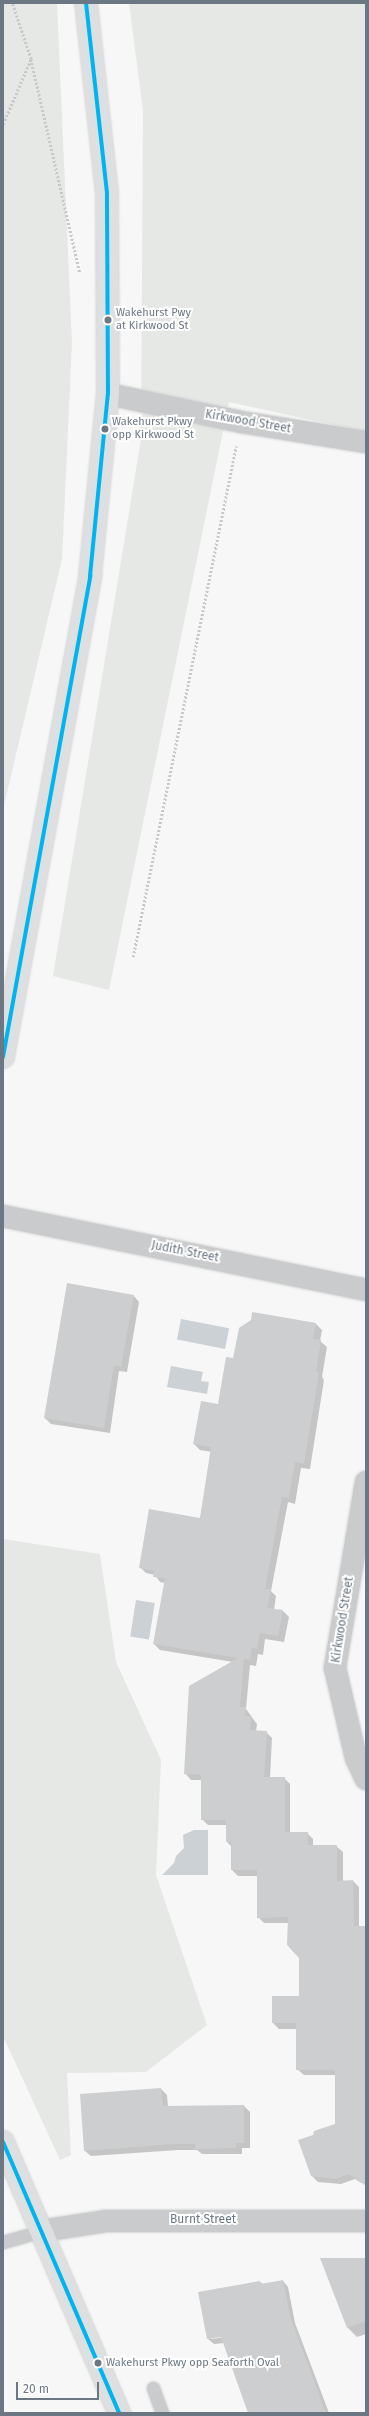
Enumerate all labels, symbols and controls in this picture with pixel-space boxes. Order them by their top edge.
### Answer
place label: Wakehurst Pwy at Kirkwood St [116,307,191,333]
marker: Wakehurst Pwy at Kirkwood St [103,315,113,325]
street label: Kirkwood Street [204,407,292,437]
place label: Wakehurst Pkwy opp Kirkwood St [112,416,194,442]
marker: Wakehurst Pkwy opp Kirkwood St [100,424,110,434]
street label: Judith Street [150,1238,220,1266]
street label: Kirkwood Street [329,1576,357,1664]
street label: Burnt Street [170,2213,236,2227]
place label: Wakehurst Pkwy opp Seaforth Oval [106,2356,279,2370]
marker: Wakehurst Pkwy opp Seaforth Oval [93,2358,103,2368]
scale bar [18,2374,101,2400]
text: 20 m [23,2382,49,2396]

